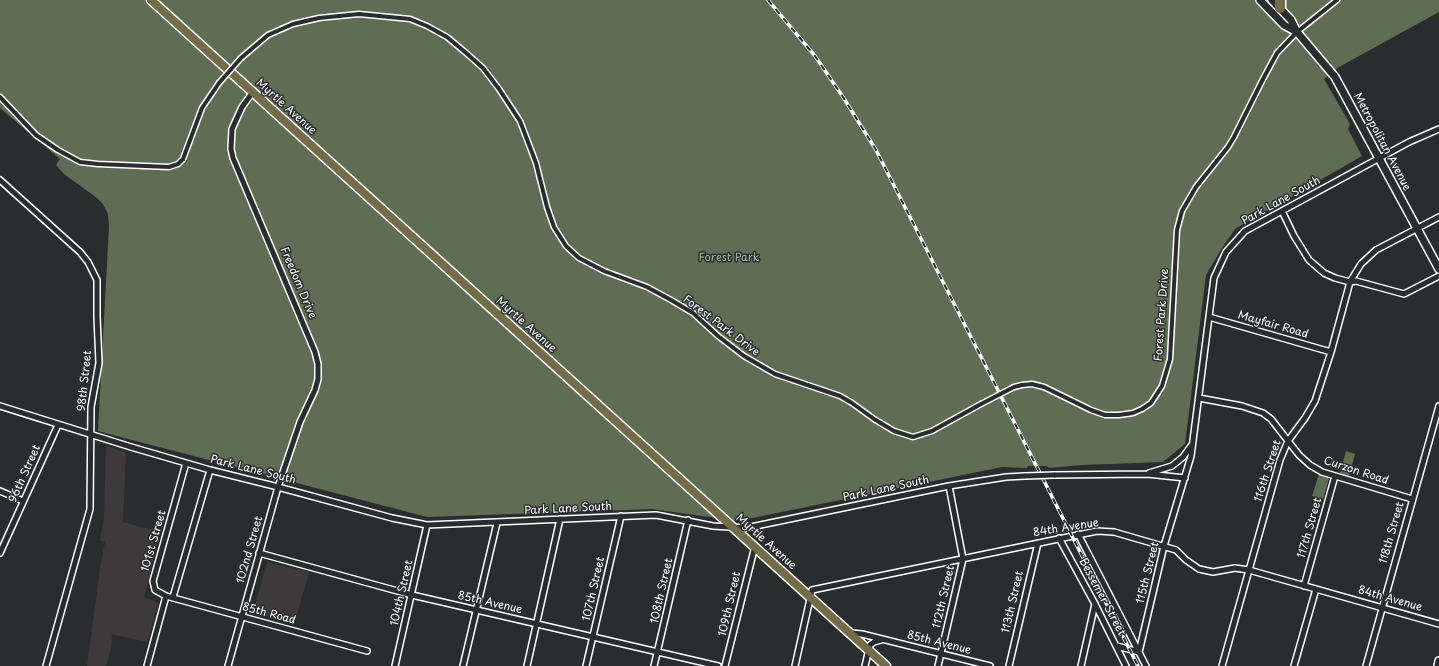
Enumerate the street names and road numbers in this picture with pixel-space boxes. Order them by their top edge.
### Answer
street label: Myrtle Avenue [253,76,319,138]
street label: Metropolitan Avenue [1351,91,1413,193]
street label: Park Lane South [1239,174,1323,228]
street label: Freedom Drive [277,245,319,321]
street label: Forest Park Drive [1152,268,1172,362]
street label: Forest Park Drive [680,293,762,359]
street label: Myrtle Avenue [493,294,559,356]
street label: Mayfair Road [1236,309,1310,341]
street label: 98th Street [75,350,95,412]
street label: 116th Street [1252,438,1284,504]
street label: 96th Street [6,443,44,505]
street label: Park Lane South [209,453,297,487]
street label: Curzon Road [1322,454,1390,488]
street label: Park Lane South [842,473,930,505]
street label: 117th Street [1295,496,1325,560]
street label: Park Lane South [524,500,612,518]
street label: 118th Street [1377,501,1407,565]
street label: 101st Street [139,509,169,573]
street label: Myrtle Avenue [733,511,799,573]
street label: 102nd Street [234,515,266,585]
street label: 84th Avenue [1032,516,1100,540]
street label: 115th Street [1134,541,1162,605]
street label: 107th Street [580,556,608,622]
street label: Bessemer Street [1076,556,1128,638]
street label: 108th Street [648,557,676,625]
street label: 104th Street [388,559,416,627]
street label: 112th Street [930,564,958,630]
street label: 109th Street [716,570,744,638]
street label: 113th Street [999,570,1027,634]
street label: 84th Avenue [1356,584,1424,614]
street label: 85th Avenue [457,589,523,617]
street label: 85th Road [241,601,297,627]
street label: 85th Avenue [906,629,972,657]

